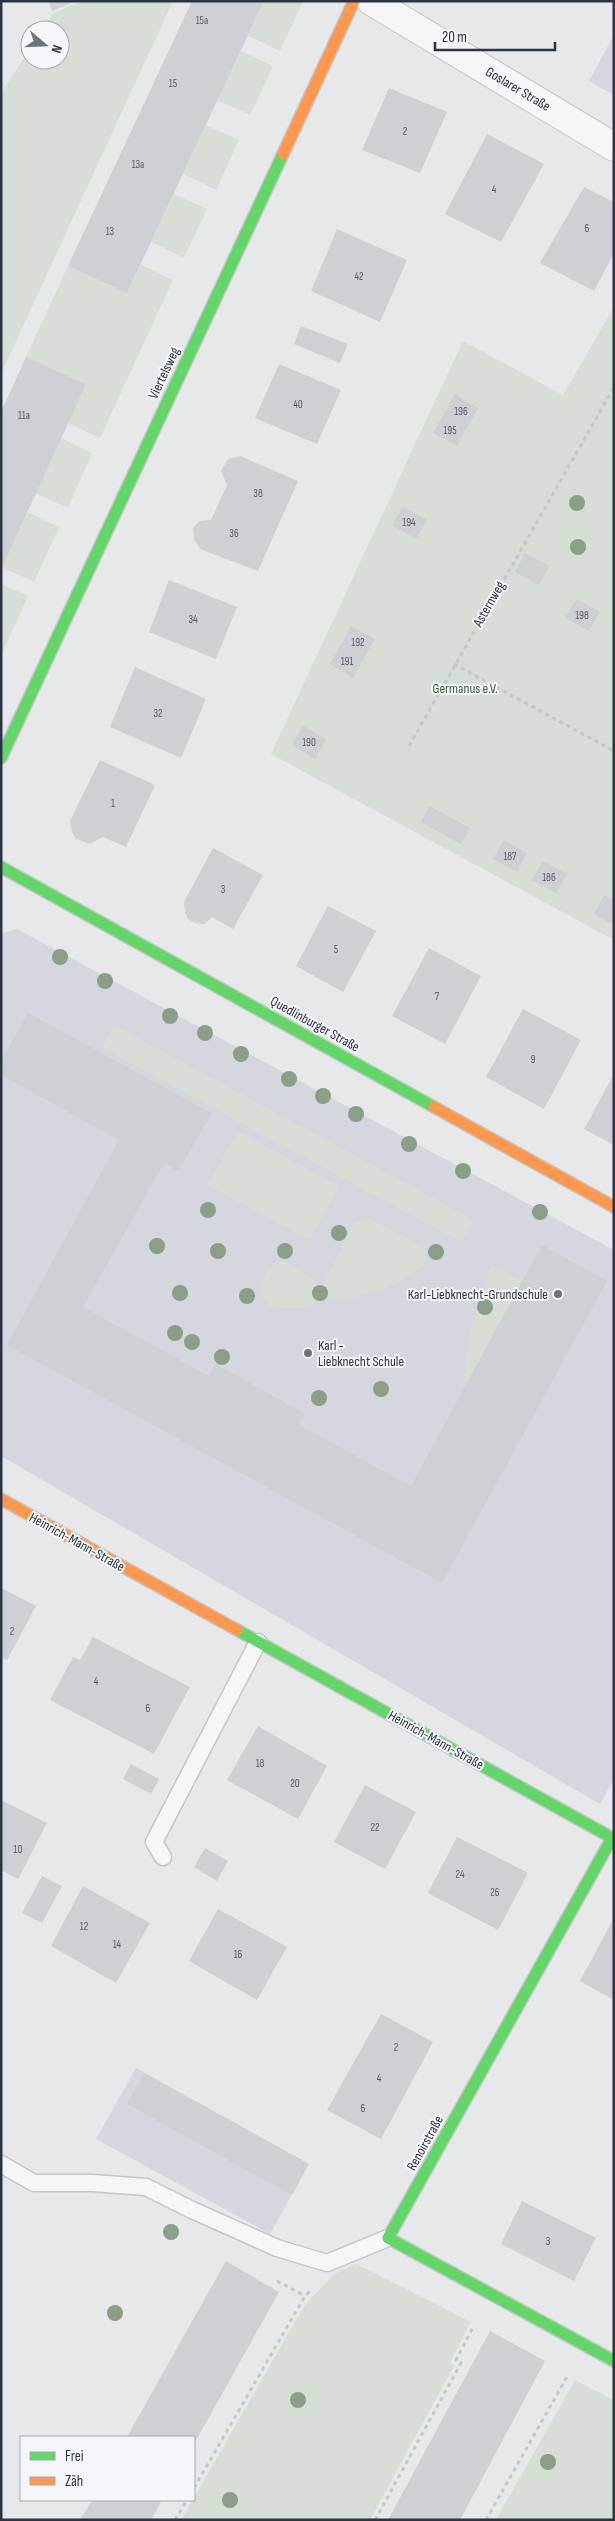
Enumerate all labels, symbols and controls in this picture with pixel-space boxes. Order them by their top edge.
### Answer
house number: 15a [196,14,208,27]
north arrow [20,20,70,70]
scale bar [435,20,555,52]
text: 20 m [442,28,467,47]
text: N [48,43,66,55]
street label: Goslarer Straße [483,63,553,115]
house number: 15 [169,77,177,90]
house number: 2 [403,125,408,138]
house number: 13a [132,158,144,171]
house number: 4 [492,183,497,196]
house number: 6 [585,222,590,235]
house number: 13 [106,225,115,238]
house number: 42 [354,270,364,283]
street label: Viertelsweg [145,344,184,402]
house number: 40 [293,398,303,411]
house number: 196 [454,405,468,418]
house number: 11a [18,409,30,422]
house number: 195 [443,424,457,437]
house number: 38 [253,487,263,500]
house number: 194 [402,516,416,529]
house number: 36 [229,527,239,540]
street label: Asternweg [469,578,509,631]
house number: 198 [575,609,589,622]
house number: 34 [188,613,198,626]
house number: 192 [351,636,365,649]
house number: 191 [341,655,353,668]
park label: Germanus e.V. [432,680,498,697]
house number: 32 [153,707,163,720]
house number: 190 [302,736,316,749]
house number: 1 [111,797,115,810]
house number: 187 [503,850,517,863]
house number: 186 [542,871,556,884]
house number: 3 [221,883,226,896]
house number: 5 [334,943,338,956]
house number: 7 [435,990,440,1003]
street label: Quedlinburger Straße [267,992,363,1056]
house number: 9 [531,1053,536,1066]
place label: Karl-Liebknecht-Grundschule [408,1286,548,1303]
marker: Karl-Liebknecht-Grundschule [552,1288,564,1300]
place label: Karl - Liebknecht Schule [318,1337,404,1370]
marker: Karl - Liebknecht Schule [302,1347,314,1359]
street label: Heinrich-Mann-Straße [26,1509,128,1575]
house number: 2 [10,1625,15,1638]
house number: 4 [94,1675,99,1688]
house number: 6 [146,1702,151,1715]
street label: Heinrich-Mann-Straße [385,1707,487,1773]
house number: 18 [256,1757,265,1770]
house number: 20 [290,1777,300,1790]
house number: 22 [370,1821,380,1834]
house number: 10 [14,1843,22,1856]
house number: 24 [455,1868,465,1881]
house number: 26 [490,1886,500,1899]
house number: 12 [80,1920,89,1933]
house number: 14 [113,1938,122,1951]
house number: 16 [234,1948,243,1961]
house number: 2 [394,2041,399,2054]
house number: 4 [377,2072,382,2085]
house number: 6 [361,2102,366,2115]
street label: Renoirstraße [403,2113,447,2173]
house number: 3 [546,2235,551,2248]
legend [20,2436,195,2501]
text: Frei [65,2447,84,2466]
text: Zäh [65,2472,83,2491]

